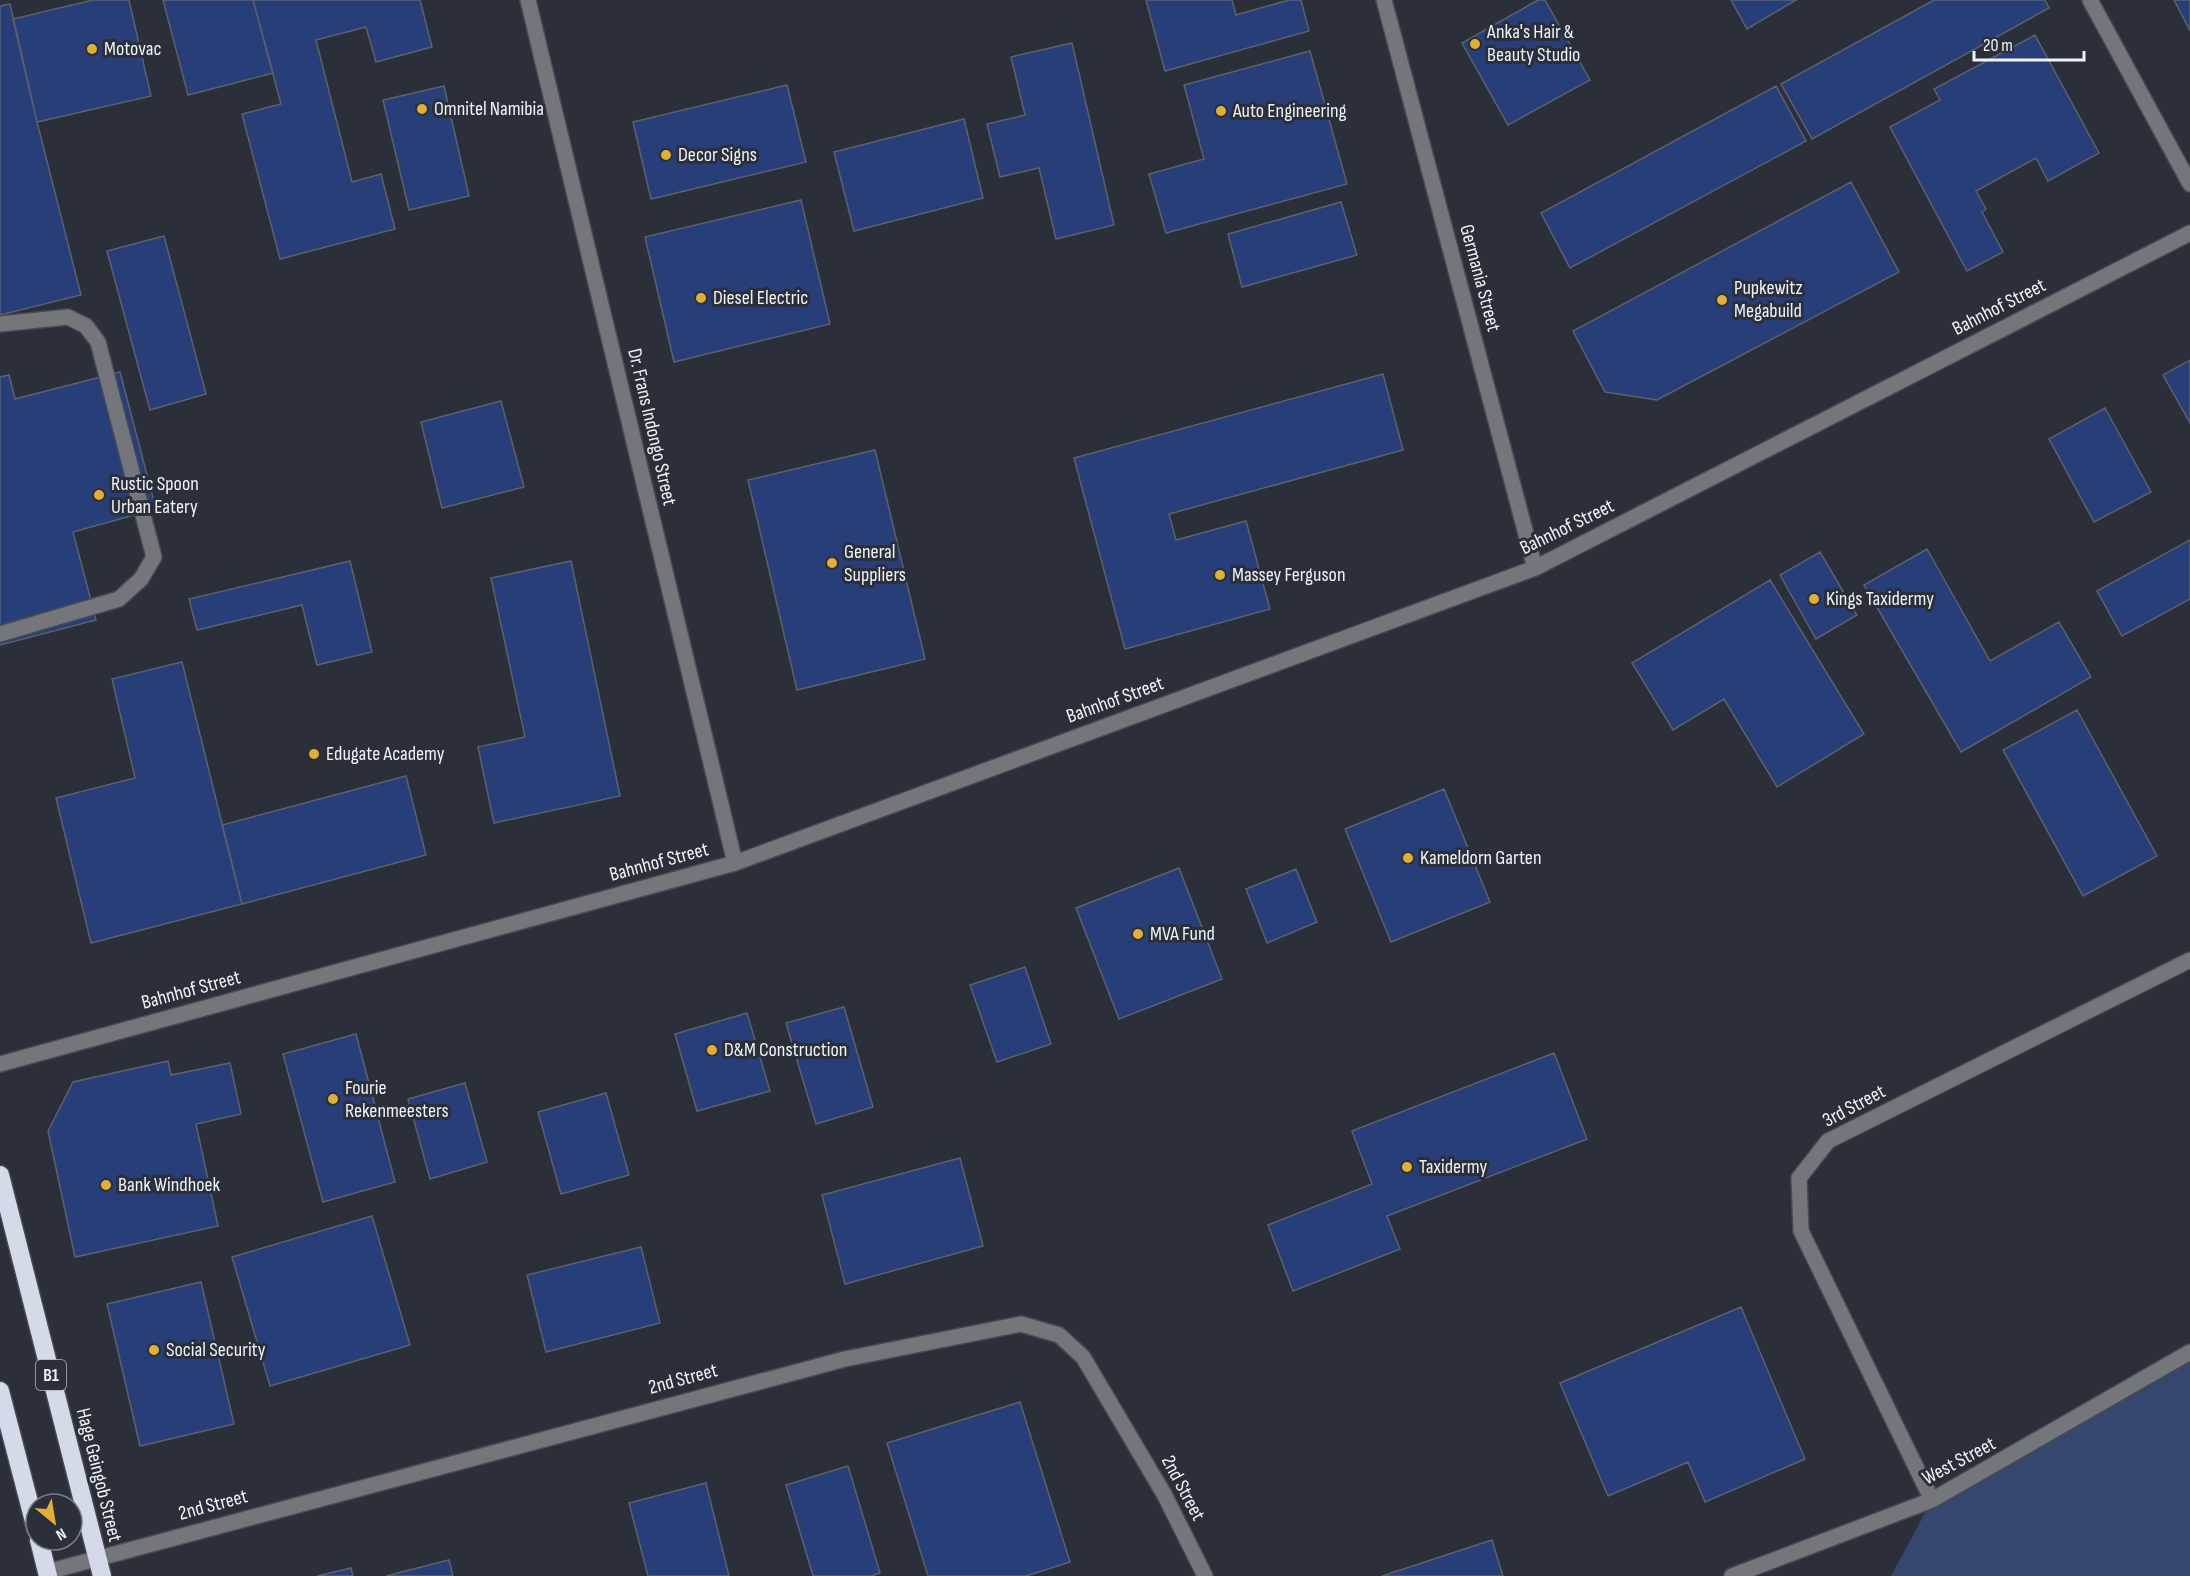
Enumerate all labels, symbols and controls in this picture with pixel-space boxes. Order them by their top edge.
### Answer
place label: Anka's Hair & Beauty Studio [1486,20,1580,67]
scale bar [1974,24,2084,62]
text: 20 m [1983,35,2013,56]
place label: Motovac [104,37,161,61]
marker: Anka's Hair & Beauty Studio [1468,37,1482,51]
marker: Motovac [85,42,99,56]
place label: Omnitel Namibia [434,97,544,121]
place label: Auto Engineering [1232,99,1346,123]
marker: Omnitel Namibia [415,102,429,116]
marker: Auto Engineering [1214,104,1228,118]
place label: Decor Signs [678,143,757,167]
marker: Decor Signs [659,148,673,162]
street label: Germania Street [1454,222,1506,334]
street label: Bahnhof Street [1948,273,2050,341]
place label: Pupkewitz Megabuild [1734,276,1803,323]
place label: Diesel Electric [713,286,808,310]
marker: Diesel Electric [694,291,708,305]
marker: Pupkewitz Megabuild [1715,293,1729,307]
street label: Dr. Frans Indongo Street [622,346,682,508]
place label: Rustic Spoon Urban Eatery [111,472,199,519]
marker: Rustic Spoon Urban Eatery [92,488,106,502]
street label: Bahnhof Street [1516,494,1618,560]
place label: General Suppliers [844,540,906,587]
marker: General Suppliers [825,556,839,570]
place label: Massey Ferguson [1232,563,1345,587]
marker: Massey Ferguson [1213,568,1227,582]
place label: Kings Taxidermy [1826,587,1934,611]
marker: Kings Taxidermy [1807,592,1821,606]
street label: Bahnhof Street [1063,671,1167,729]
place label: Edugate Academy [326,742,445,766]
marker: Edugate Academy [307,747,321,761]
street label: Bahnhof Street [607,837,711,887]
place label: Kameldorn Garten [1420,846,1541,870]
marker: Kameldorn Garten [1401,851,1415,865]
place label: MVA Fund [1150,922,1215,946]
marker: MVA Fund [1131,927,1145,941]
street label: Bahnhof Street [139,965,243,1015]
place label: D&M Construction [724,1038,847,1062]
marker: D&M Construction [705,1043,719,1057]
place label: Fourie Rekenmeesters [345,1076,449,1123]
street label: 3rd Street [1819,1080,1889,1132]
marker: Fourie Rekenmeesters [326,1092,340,1106]
place label: Taxidermy [1419,1155,1488,1179]
marker: Taxidermy [1400,1160,1414,1174]
place label: Bank Windhoek [118,1173,221,1197]
marker: Bank Windhoek [99,1178,113,1192]
place label: Social Security [166,1338,266,1362]
marker: Social Security [147,1343,161,1357]
street label: 2nd Street [646,1358,720,1400]
road number: B1 [36,1360,66,1390]
street label: Hage Geingob Street [71,1406,127,1544]
street label: West Street [1918,1432,2000,1490]
street label: 2nd Street [1156,1451,1210,1525]
street label: 2nd Street [176,1484,250,1526]
north arrow [24,1492,84,1552]
text: N [52,1523,69,1544]

